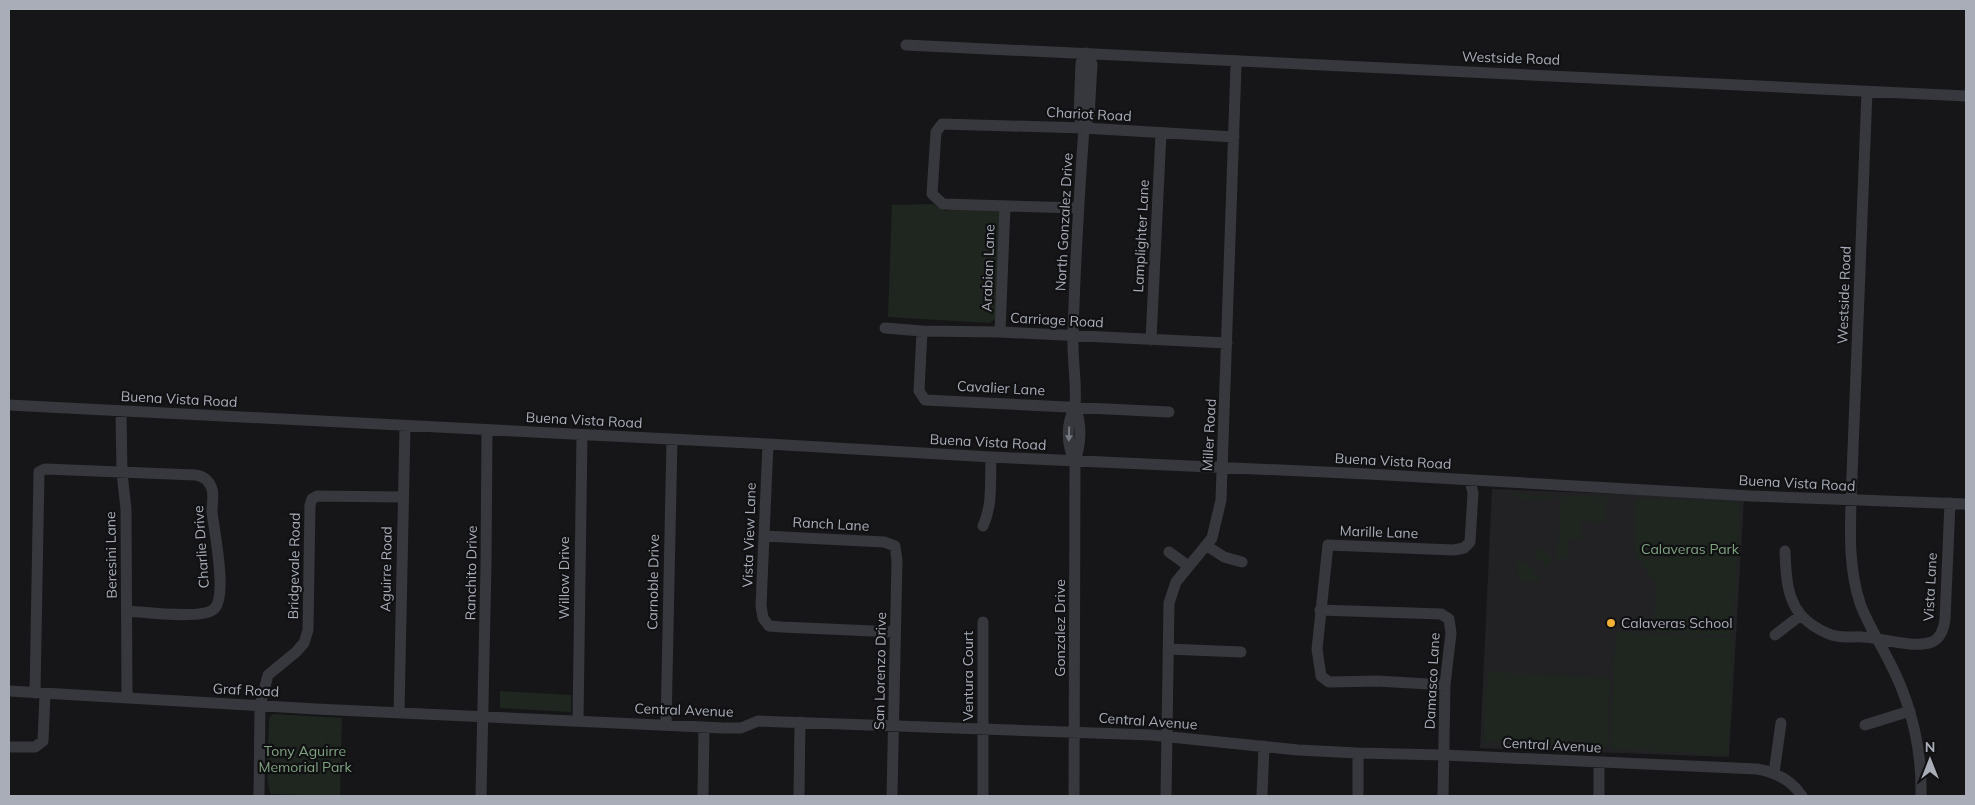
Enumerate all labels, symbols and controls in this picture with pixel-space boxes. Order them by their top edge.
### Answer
street label: Westside Road [1462,47,1560,69]
street label: Chariot Road [1046,103,1132,125]
street label: North Gonzalez Drive [1051,152,1077,292]
street label: Lamplighter Lane [1129,179,1153,293]
street label: Arabian Lane [977,224,999,312]
street label: Westside Road [1833,246,1855,344]
street label: Carriage Road [1010,309,1104,331]
street label: Cavalier Lane [956,377,1046,399]
street label: Buena Vista Road [120,387,238,411]
street label: Miller Road [1198,398,1220,472]
street label: Buena Vista Road [525,408,643,432]
one-way arrow [1065,426,1073,442]
street label: Buena Vista Road [929,430,1047,454]
street label: Buena Vista Road [1334,449,1452,473]
street label: Buena Vista Road [1738,471,1856,495]
street label: Vista View Lane [738,482,760,588]
street label: Charlie Drive [189,505,213,589]
street label: Beresini Lane [101,511,121,599]
street label: Bridgevale Road [284,512,304,620]
street label: Ranch Lane [792,513,870,535]
street label: Marille Lane [1339,522,1419,542]
street label: Ranchito Drive [461,525,481,621]
street label: Aguirre Road [376,526,396,612]
street label: Carnoble Drive [643,534,663,630]
street label: Willow Drive [555,536,573,620]
park label: Calaveras Park [1641,540,1740,558]
street label: Vista Lane [1919,552,1941,622]
street label: Gonzalez Drive [1051,579,1069,677]
street label: San Lorenzo Drive [870,612,890,730]
place label: Calaveras School [1621,614,1733,632]
marker: Calaveras School [1605,617,1617,629]
street label: Ventura Court [959,631,977,721]
street label: Damasco Lane [1420,632,1444,730]
street label: Graf Road [212,679,280,701]
street label: Central Avenue [634,699,734,721]
street label: Central Avenue [1098,709,1198,733]
street label: Central Avenue [1502,733,1602,757]
north arrow [1905,735,1955,785]
text: N [1925,738,1935,756]
park label: Tony Aguirre Memorial Park [258,742,352,776]

